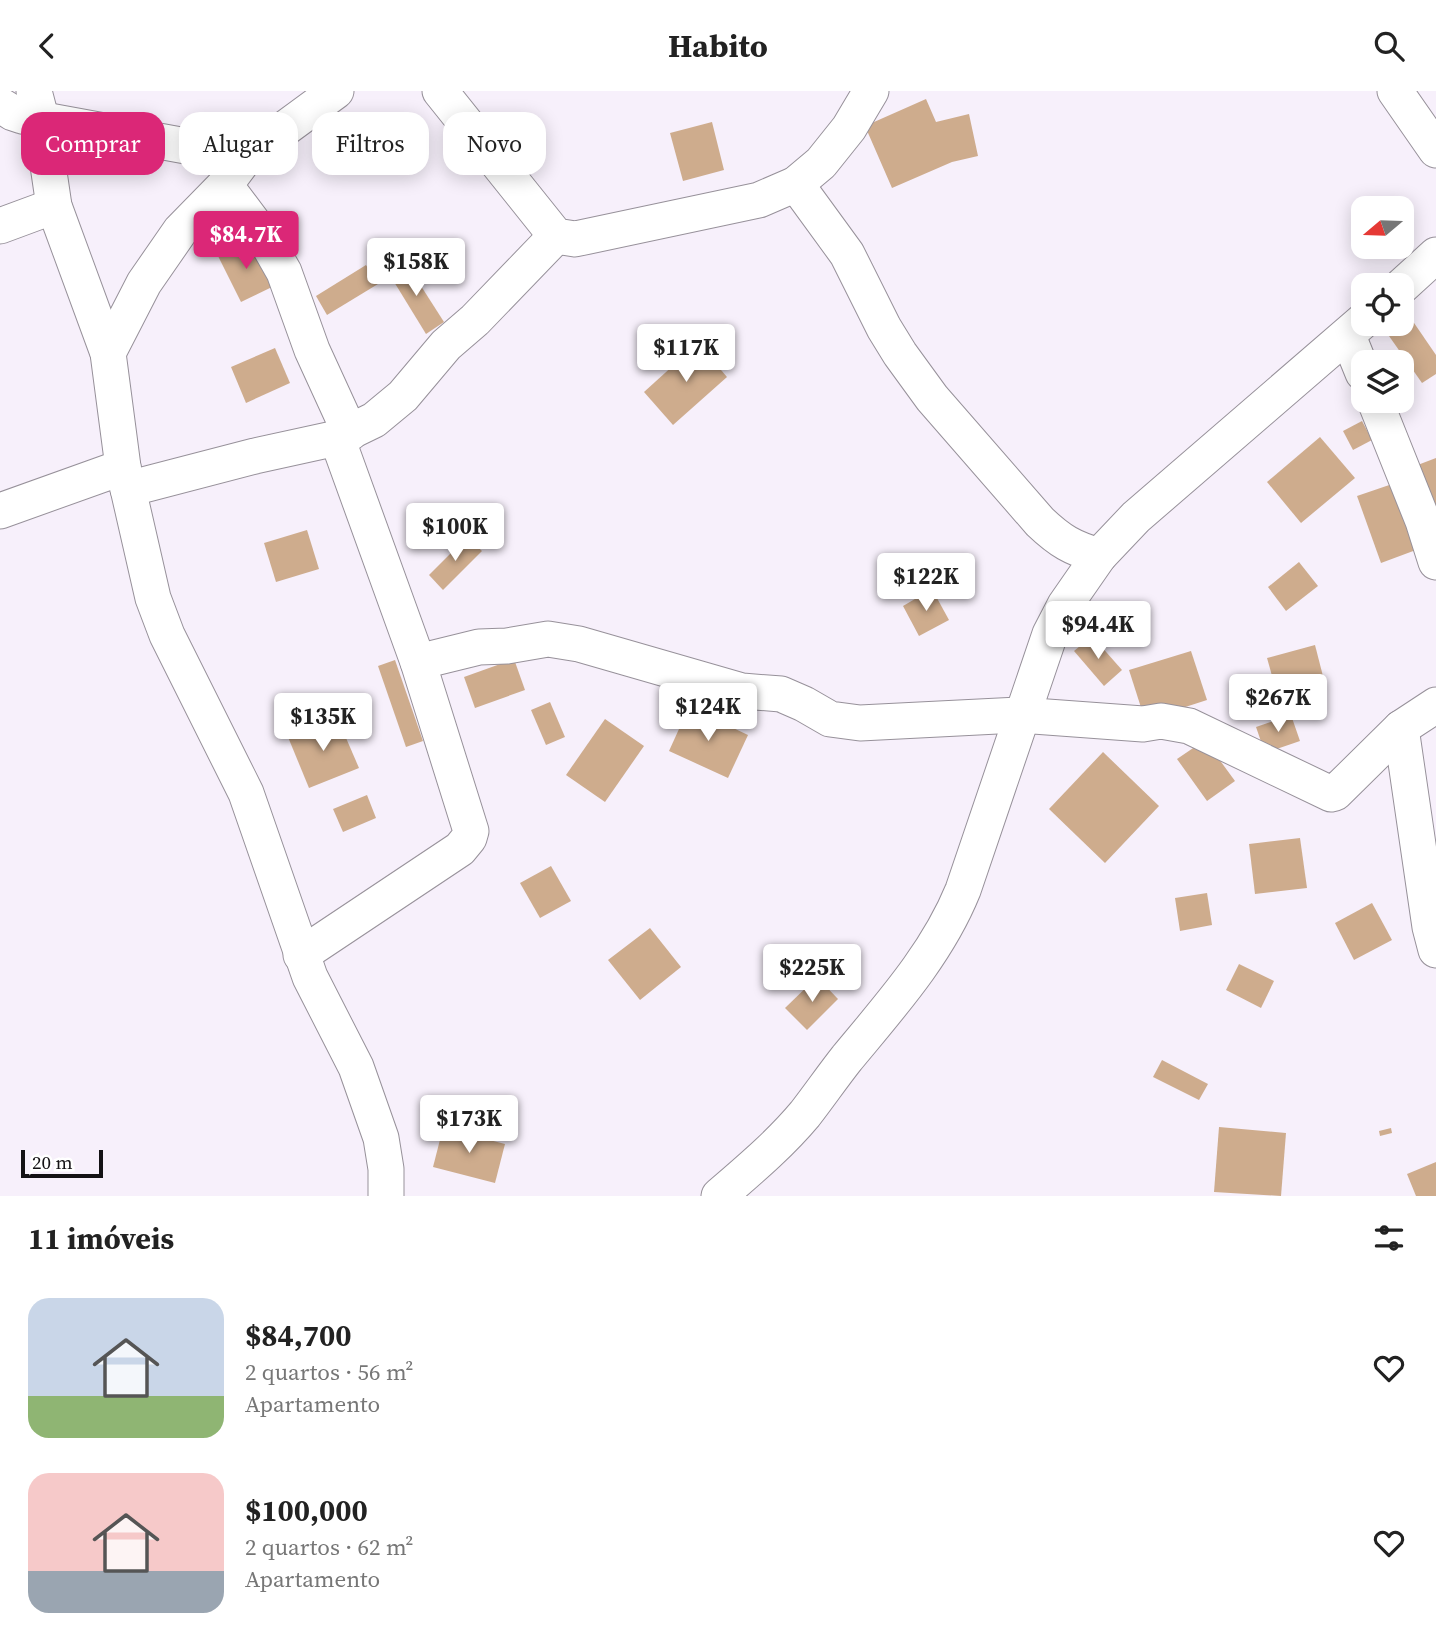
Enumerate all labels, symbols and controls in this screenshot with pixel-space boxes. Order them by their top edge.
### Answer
text: Habito [668,24,768,68]
icon: back [28,27,66,65]
icon: search [1370,27,1408,65]
chip: Comprar [21,112,165,175]
chip: Alugar [179,112,298,175]
chip: Filtros [312,112,429,175]
chip: Novo [443,112,546,175]
north arrow [1351,196,1414,259]
map controls [1351,196,1414,413]
pin: $84.7K [189,211,303,271]
text: $84.7K [210,218,282,250]
pin: $158K [367,239,465,298]
text: $158K [383,245,449,277]
button: locate [1351,273,1414,336]
pin: $117K [637,324,735,384]
text: $117K [653,331,719,363]
button: layers [1351,350,1414,413]
pin: $100K [406,503,504,563]
text: $100K [422,510,488,542]
pin: $122K [877,553,975,613]
text: $122K [893,560,959,592]
pin: $94.4K [1041,601,1155,661]
text: $94.4K [1062,608,1134,640]
pin: $267K [1229,675,1327,734]
text: $267K [1245,681,1311,713]
pin: $124K [659,683,757,743]
text: $124K [675,690,741,722]
pin: $135K [274,693,372,753]
text: $135K [290,700,356,732]
pin: $225K [763,944,861,1004]
text: $225K [779,951,845,983]
pin: $173K [420,1095,518,1155]
text: $173K [436,1102,502,1134]
scale bar [21,1147,103,1179]
text: 20 m [32,1149,73,1175]
text: 11 imóveis [28,1218,174,1259]
icon: filters [1370,1219,1408,1257]
text: $84,700 [245,1315,352,1356]
icon: home [84,1326,168,1410]
icon: heart [1370,1349,1408,1387]
text: 2 quartos · 56 m² [245,1356,414,1388]
text: Apartamento [245,1388,380,1420]
text: $100,000 [245,1490,368,1531]
icon: home [84,1501,168,1585]
icon: heart [1370,1524,1408,1562]
text: 2 quartos · 62 m² [245,1531,414,1563]
text: Apartamento [245,1563,380,1595]

